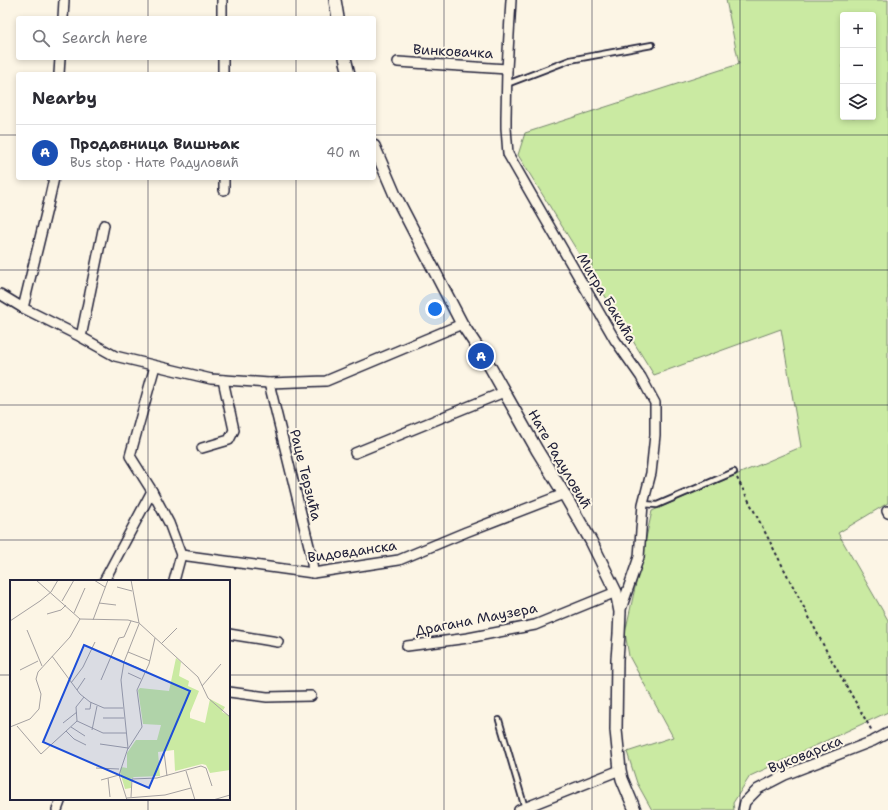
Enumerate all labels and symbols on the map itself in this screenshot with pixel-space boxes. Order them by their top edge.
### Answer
street label: Винковачка [412,40,494,62]
street label: Митра Бакића [573,250,641,347]
your location [425,299,445,319]
pin: A [468,341,494,371]
street label: Нате Радуловић [524,406,596,512]
street label: Раце Терзића [286,427,326,523]
street label: Видовданска [306,536,398,566]
inset map [10,580,230,800]
street label: Драгана Маузера [413,598,539,640]
street label: Вуковарска [765,731,845,777]

